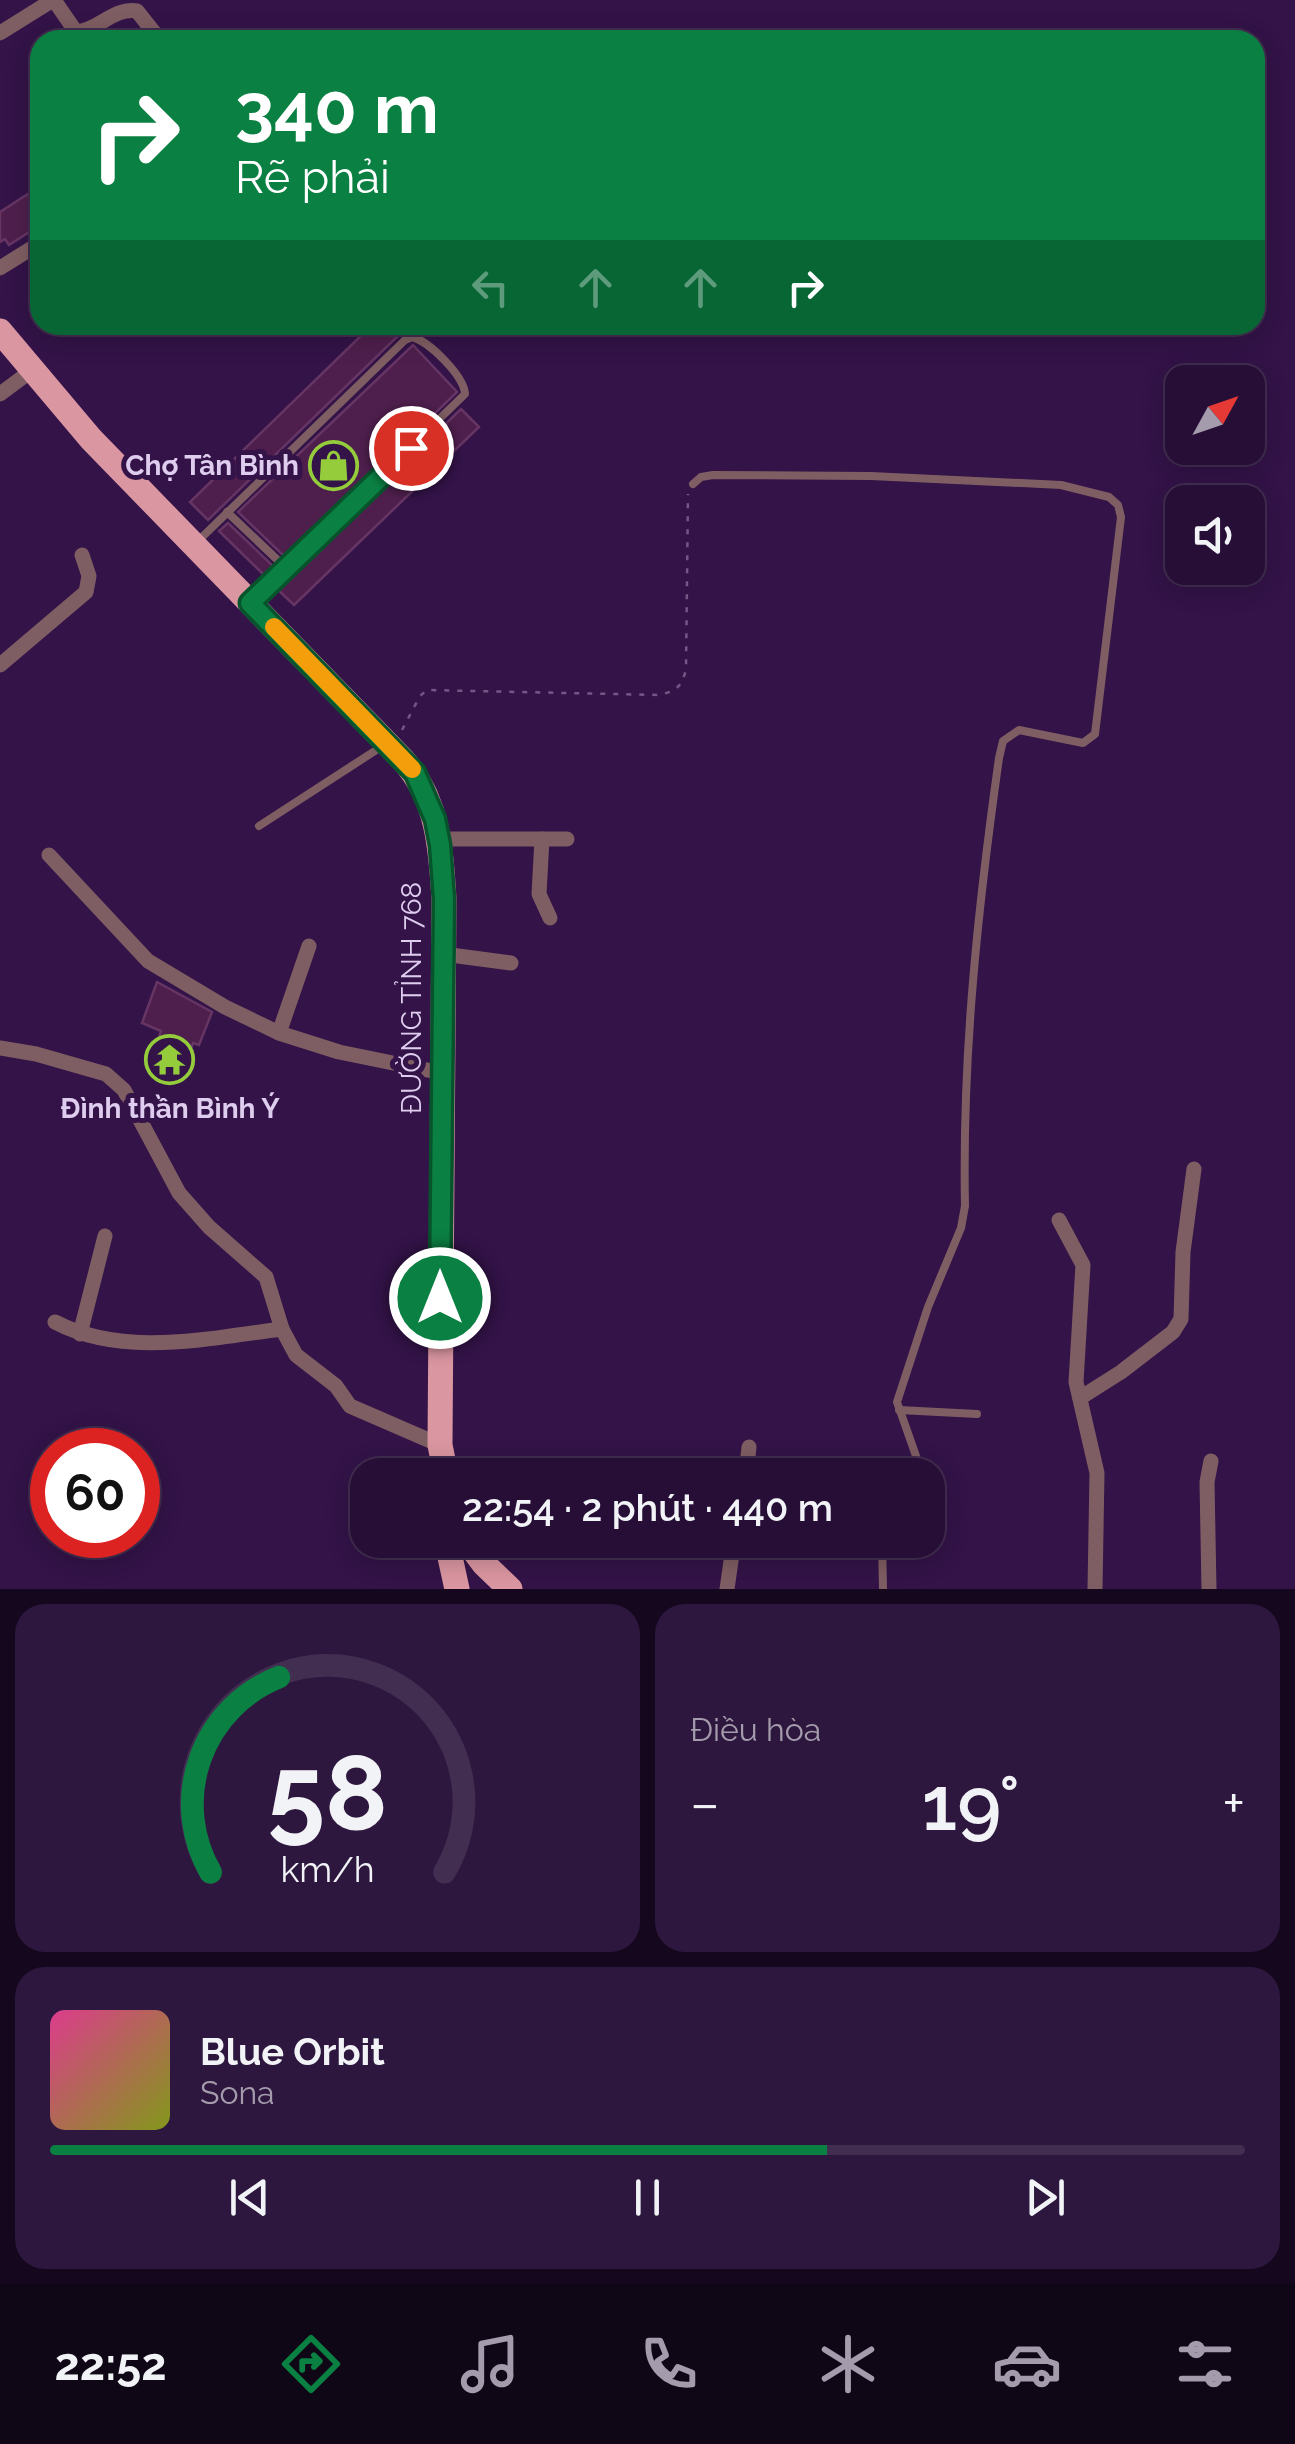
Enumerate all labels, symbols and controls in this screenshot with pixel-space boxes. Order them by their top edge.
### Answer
text: 340 m [235,67,439,149]
icon: right [70,70,200,200]
text: Rẽ phải [235,151,390,204]
icon: left [463,260,518,315]
icon: ahead [568,260,623,315]
icon: ahead [673,260,728,315]
icon: right [778,260,833,315]
north arrow [1165,365,1265,465]
map controls [1165,365,1265,585]
pin [369,406,454,491]
icon: arrive [384,421,439,476]
shop icon: Chợ Tân Bình [308,439,360,491]
place label: Chợ Tân Bình [125,449,299,482]
button: sound [1165,485,1265,585]
street label: ĐƯỜNG TỈNH 768 [394,882,428,1114]
temple icon: Đình thần Bình Ý [144,1034,196,1086]
place label: Đình thần Bình Ý [60,1092,280,1125]
position arrow [388,1246,492,1350]
speed limit sign: 60 [30,1428,160,1558]
text: 22:54 · 2 phút · 440 m [462,1485,833,1530]
text: Điều hòa [690,1711,821,1748]
text: 58 [267,1732,388,1854]
text: 19° [922,1759,1020,1848]
text: − [690,1771,720,1836]
text: + [1222,1771,1245,1836]
text: km/h [280,1848,375,1890]
text: Blue Orbit [200,2029,385,2074]
text: Sona [200,2074,275,2111]
icon: previous [222,2170,277,2225]
icon: pause [620,2170,675,2225]
icon: next [1018,2170,1073,2225]
icon: directions [276,2329,346,2399]
icon: music [455,2329,525,2399]
icon: phone [634,2329,704,2399]
icon: climate [813,2329,883,2399]
icon: car [992,2329,1062,2399]
icon: filters [1170,2329,1240,2399]
text: 22:52 [54,2338,167,2391]

